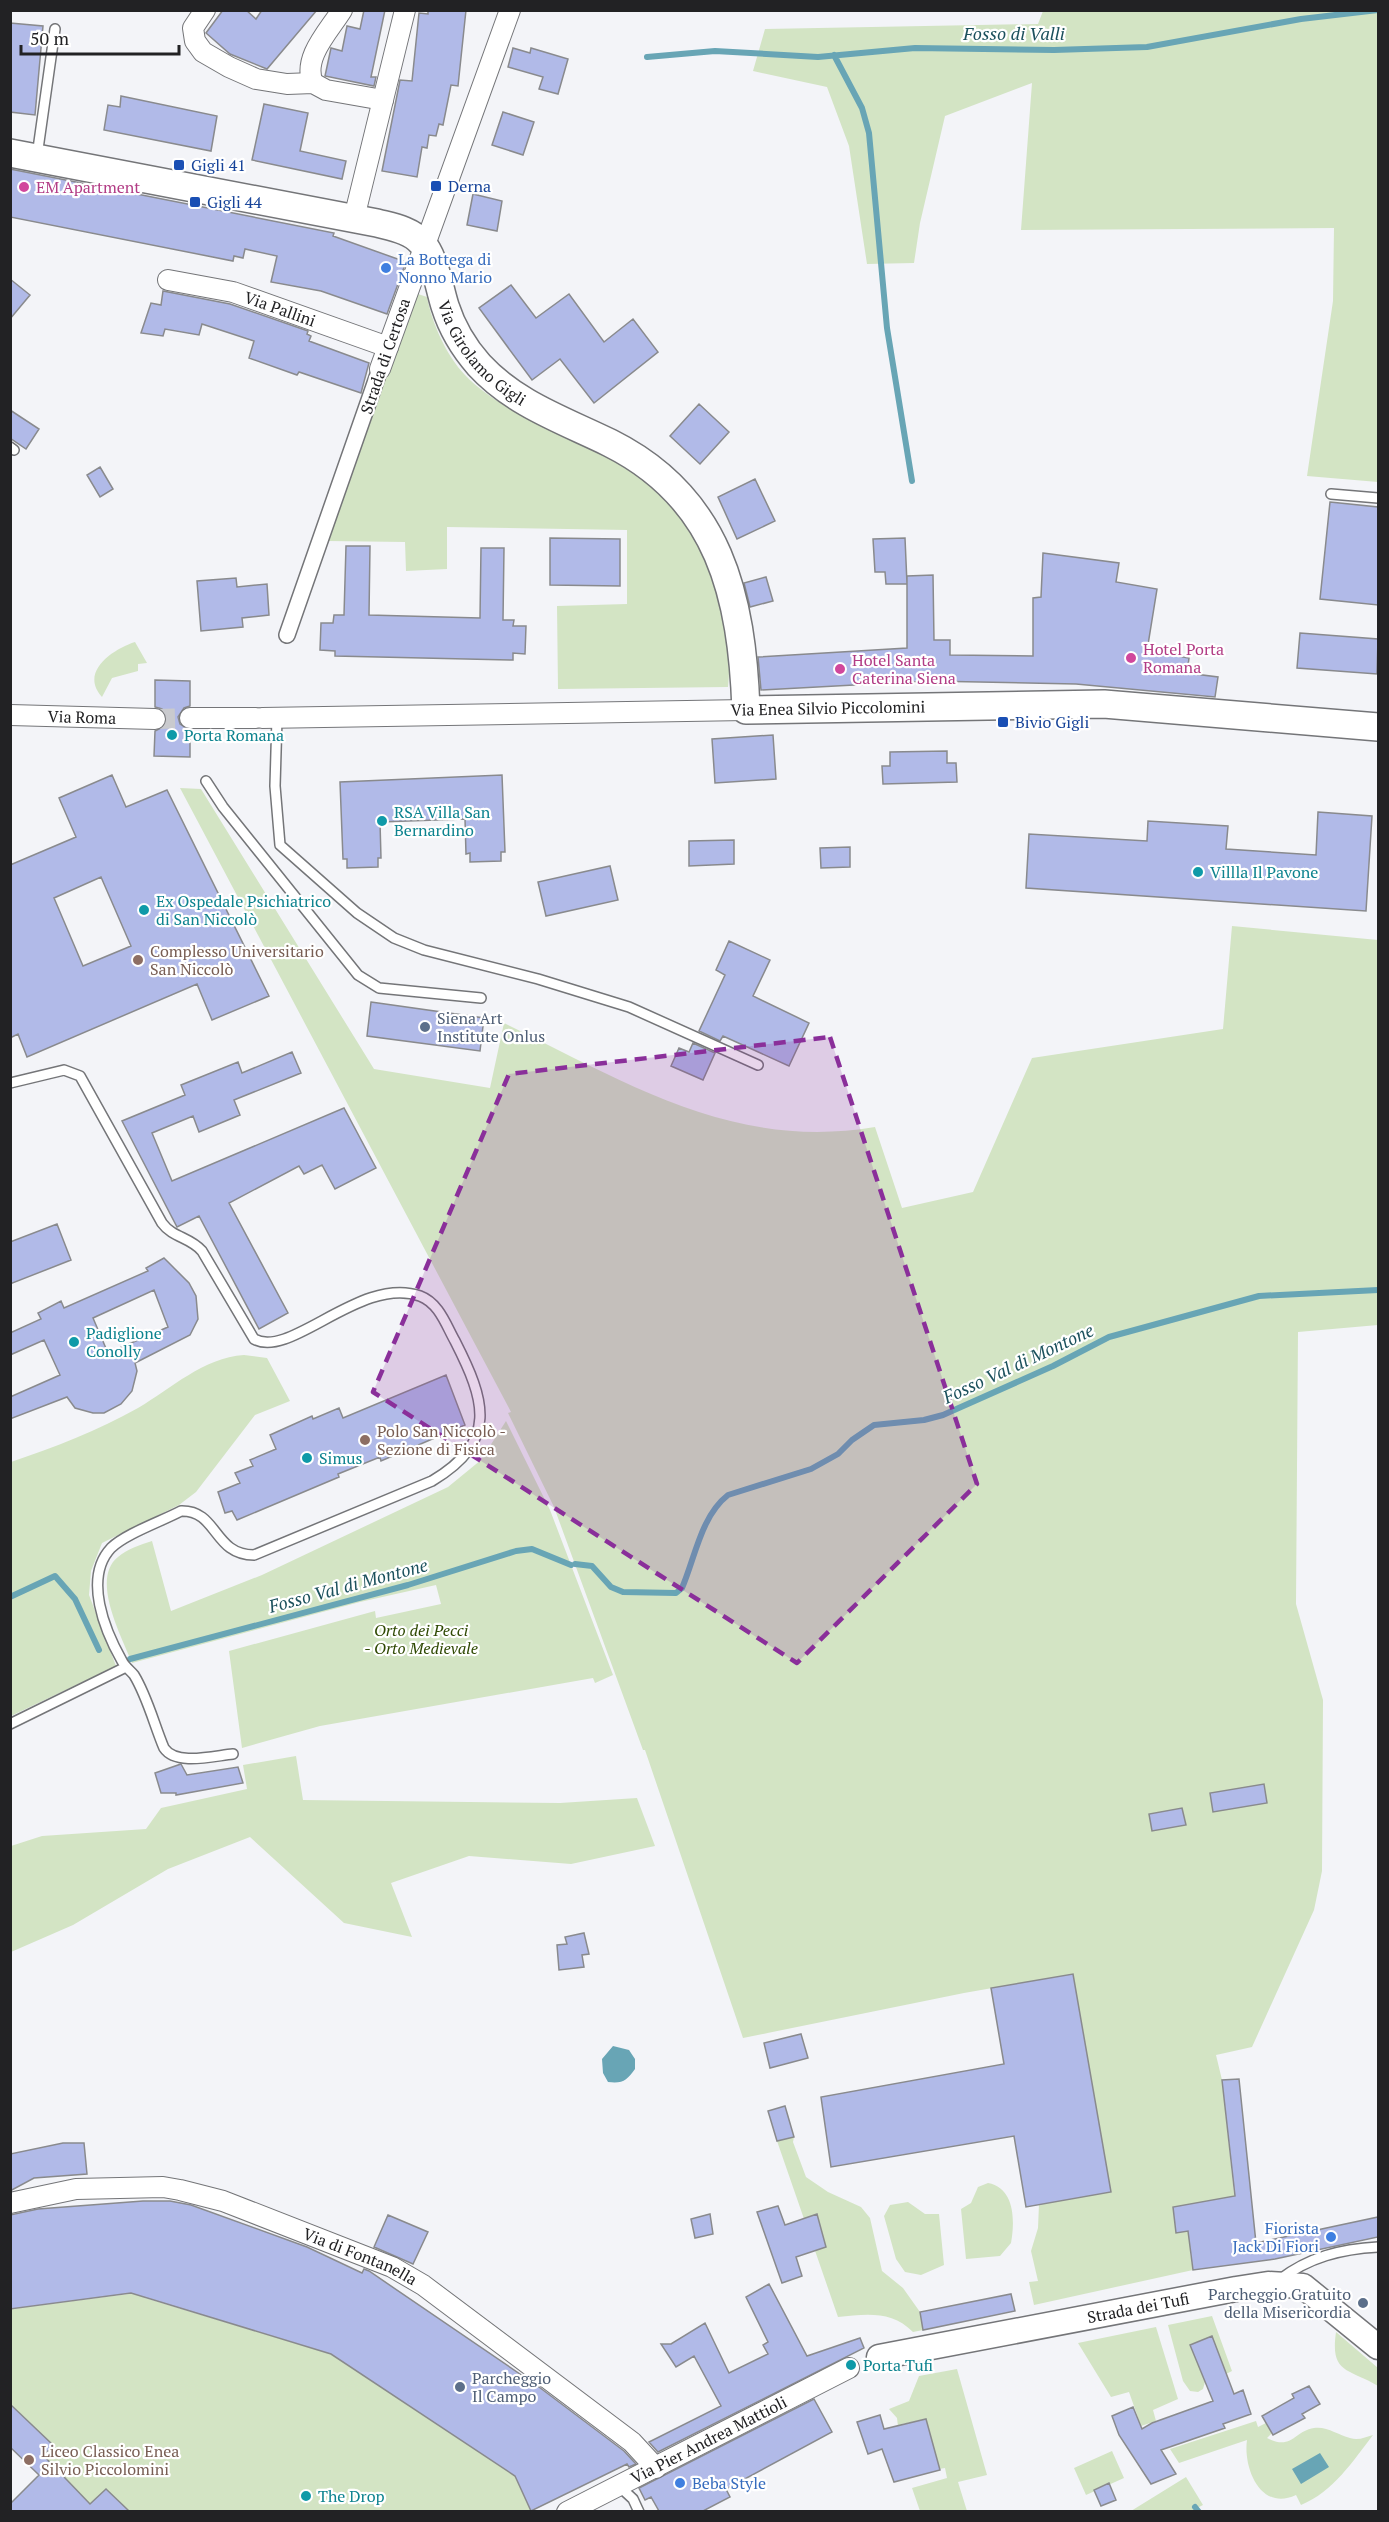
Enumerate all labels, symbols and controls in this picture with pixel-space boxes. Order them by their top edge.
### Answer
scale bar [21,18,178,56]
water label: Fosso di Valli [962,21,1065,45]
text: 50 m [30,26,70,50]
place label: Gigli 41 [191,154,246,176]
marker: Gigli 41 [172,158,186,172]
place label: Derna [448,175,491,197]
place label: EM Apartment [36,176,140,198]
marker: Derna [429,179,443,193]
marker: EM Apartment [17,180,31,194]
place label: Gigli 44 [207,191,262,213]
marker: Gigli 44 [188,195,202,209]
place label: La Bottega di Nonno Mario [398,248,492,288]
marker: La Bottega di Nonno Mario [379,261,393,275]
street label: Via Pallini [241,286,319,332]
street label: Strada di Certosa [355,295,415,417]
street label: Via Girolamo Gigli [433,298,530,411]
place label: Hotel Porta Romana [1143,638,1224,678]
place label: Hotel Santa Caterina Siena [852,649,956,689]
marker: Hotel Porta Romana [1124,651,1138,665]
marker: Hotel Santa Caterina Siena [833,662,847,676]
street label: Via Enea Silvio Piccolomini [731,695,926,721]
street label: Via Roma [47,705,116,729]
place label: Bivio Gigli [1015,711,1089,733]
marker: Bivio Gigli [996,715,1010,729]
place label: Porta Romana [184,724,284,746]
marker: Porta Romana [165,728,179,742]
place label: RSA Villa San Bernardino [394,801,491,841]
marker: RSA Villa San Bernardino [375,814,389,828]
place label: Villla Il Pavone [1210,861,1318,883]
marker: Villla Il Pavone [1191,865,1205,879]
place label: Ex Ospedale Psichiatrico di San Niccolò [156,890,331,930]
marker: Ex Ospedale Psichiatrico di San Niccolò [137,903,151,917]
place label: Complesso Universitario San Niccolò [150,940,324,980]
marker: Complesso Universitario San Niccolò [131,953,145,967]
place label: Siena Art Institute Onlus [437,1007,545,1047]
marker: Siena Art Institute Onlus [418,1020,432,1034]
water label: Fosso Val di Montone [938,1317,1097,1409]
place label: Padiglione Conolly [86,1322,162,1362]
marker: Padiglione Conolly [67,1335,81,1349]
place label: Polo San Niccolò - Sezione di Fisica [377,1420,506,1460]
marker: Polo San Niccolò - Sezione di Fisica [358,1433,372,1447]
place label: Simus [319,1447,362,1469]
marker: Simus [300,1451,314,1465]
water label: Fosso Val di Montone [265,1552,430,1618]
park label: Orto dei Pecci - Orto Medievale [364,1619,478,1659]
place label: Fiorista Jack Di Fiori [1233,2217,1319,2257]
street label: Via di Fontanella [300,2222,421,2290]
marker: Fiorista Jack Di Fiori [1324,2230,1338,2244]
place label: Parcheggio Gratuito della Misericordia [1208,2283,1351,2323]
street label: Strada dei Tufi [1085,2287,1191,2328]
marker: Parcheggio Gratuito della Misericordia [1356,2296,1370,2310]
place label: Porta Tufi [863,2354,933,2376]
marker: Porta Tufi [844,2358,858,2372]
place label: Parcheggio Il Campo [472,2367,551,2407]
marker: Parcheggio Il Campo [453,2380,467,2394]
street label: Via Pier Andrea Mattioli [627,2391,791,2489]
place label: Liceo Classico Enea Silvio Piccolomini [41,2440,179,2480]
marker: Liceo Classico Enea Silvio Piccolomini [22,2453,36,2467]
place label: Beba Style [692,2472,766,2494]
marker: Beba Style [673,2476,687,2490]
place label: The Drop [318,2485,385,2507]
marker: The Drop [299,2489,313,2503]

